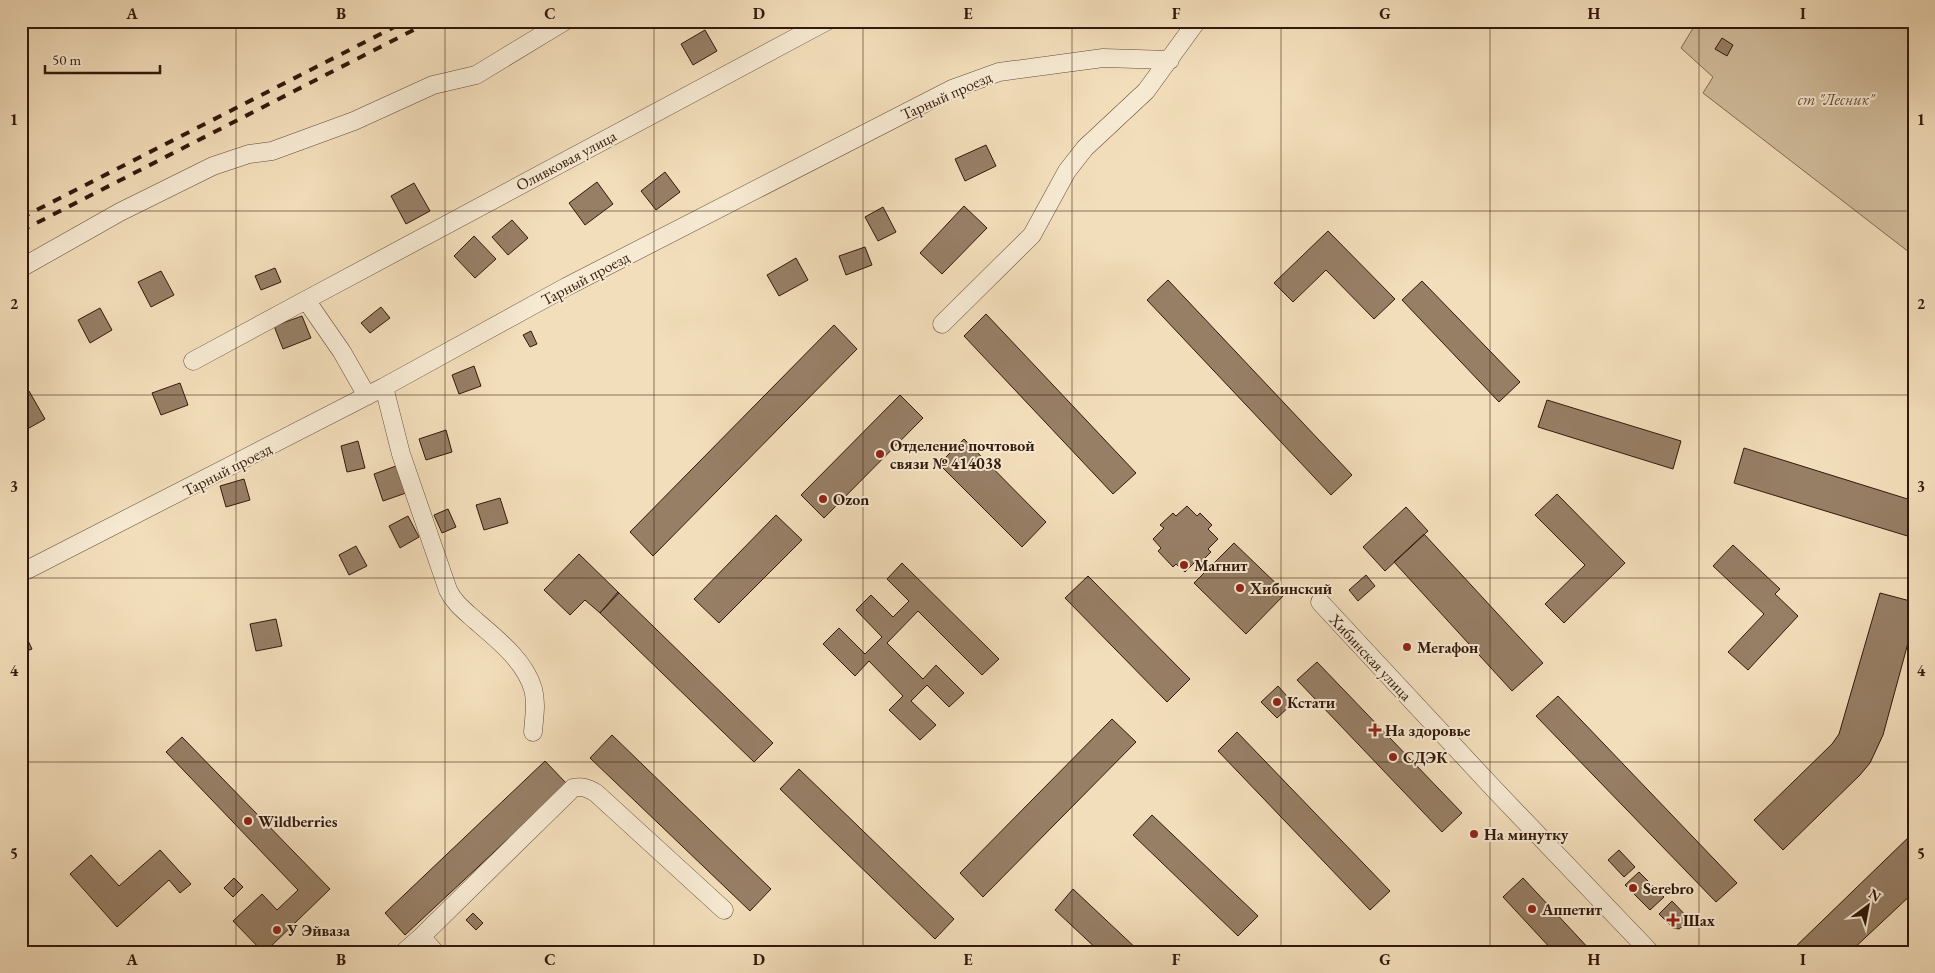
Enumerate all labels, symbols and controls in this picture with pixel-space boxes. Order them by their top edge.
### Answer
text: A [125,3,138,24]
text: B [336,3,346,24]
text: C [544,3,556,24]
text: D [753,3,765,24]
text: E [963,3,973,24]
text: F [1172,3,1181,24]
text: G [1379,3,1391,24]
text: H [1588,3,1601,24]
text: I [1800,3,1806,24]
scale bar [45,42,160,74]
text: 50 m [52,50,81,69]
street label: Тарный проезд [898,66,996,125]
park label: ст "Лесник" [1798,89,1876,110]
text: 1 [10,109,18,130]
text: 1 [1917,109,1925,130]
street label: Оливковая улица [512,125,621,196]
street label: Тарный проезд [537,246,634,311]
text: 2 [10,293,19,314]
text: 2 [1917,293,1926,314]
place label: Отделение почтовой связи № 414038 [890,435,1035,474]
street label: Тарный проезд [179,438,276,501]
marker: Отделение почтовой связи № 414038 [874,448,886,460]
text: 3 [10,476,18,497]
text: 3 [1917,476,1925,497]
place label: Ozon [833,489,869,510]
marker: Ozon [817,493,829,505]
place label: Магнит [1194,555,1248,576]
marker: Магнит [1178,559,1190,571]
place label: Хибинский [1249,578,1333,599]
marker: Хибинский [1234,582,1246,594]
street label: Хибинская улица [1324,609,1417,706]
place label: Мегафон [1417,637,1478,658]
marker: Мегафон [1401,641,1413,653]
text: 4 [10,660,19,681]
text: 4 [1917,660,1926,681]
place label: Кстати [1287,692,1336,713]
marker: Кстати [1271,696,1283,708]
place label: На здоровье [1385,720,1471,741]
marker: На здоровье [1369,724,1381,736]
place label: СДЭК [1403,747,1448,768]
marker: СДЭК [1387,751,1399,763]
place label: Wildberries [258,811,338,832]
marker: Wildberries [242,815,254,827]
place label: На минутку [1484,824,1569,845]
marker: На минутку [1468,828,1480,840]
text: 5 [10,843,18,864]
text: 5 [1917,843,1925,864]
place label: Serebro [1643,878,1694,899]
north arrow [1842,880,1892,930]
marker: Serebro [1627,882,1639,894]
text: N [1865,884,1885,906]
place label: Аппетит [1541,899,1603,920]
marker: Аппетит [1526,903,1538,915]
place label: Шах [1683,910,1715,931]
marker: Шах [1667,914,1679,926]
place label: У Эйваза [286,920,351,941]
marker: У Эйваза [271,924,283,936]
text: A [125,949,138,970]
text: B [336,949,346,970]
text: C [544,949,556,970]
text: D [753,949,765,970]
text: E [963,949,973,970]
text: F [1172,949,1181,970]
text: G [1379,949,1391,970]
text: H [1588,949,1601,970]
text: I [1800,949,1806,970]

